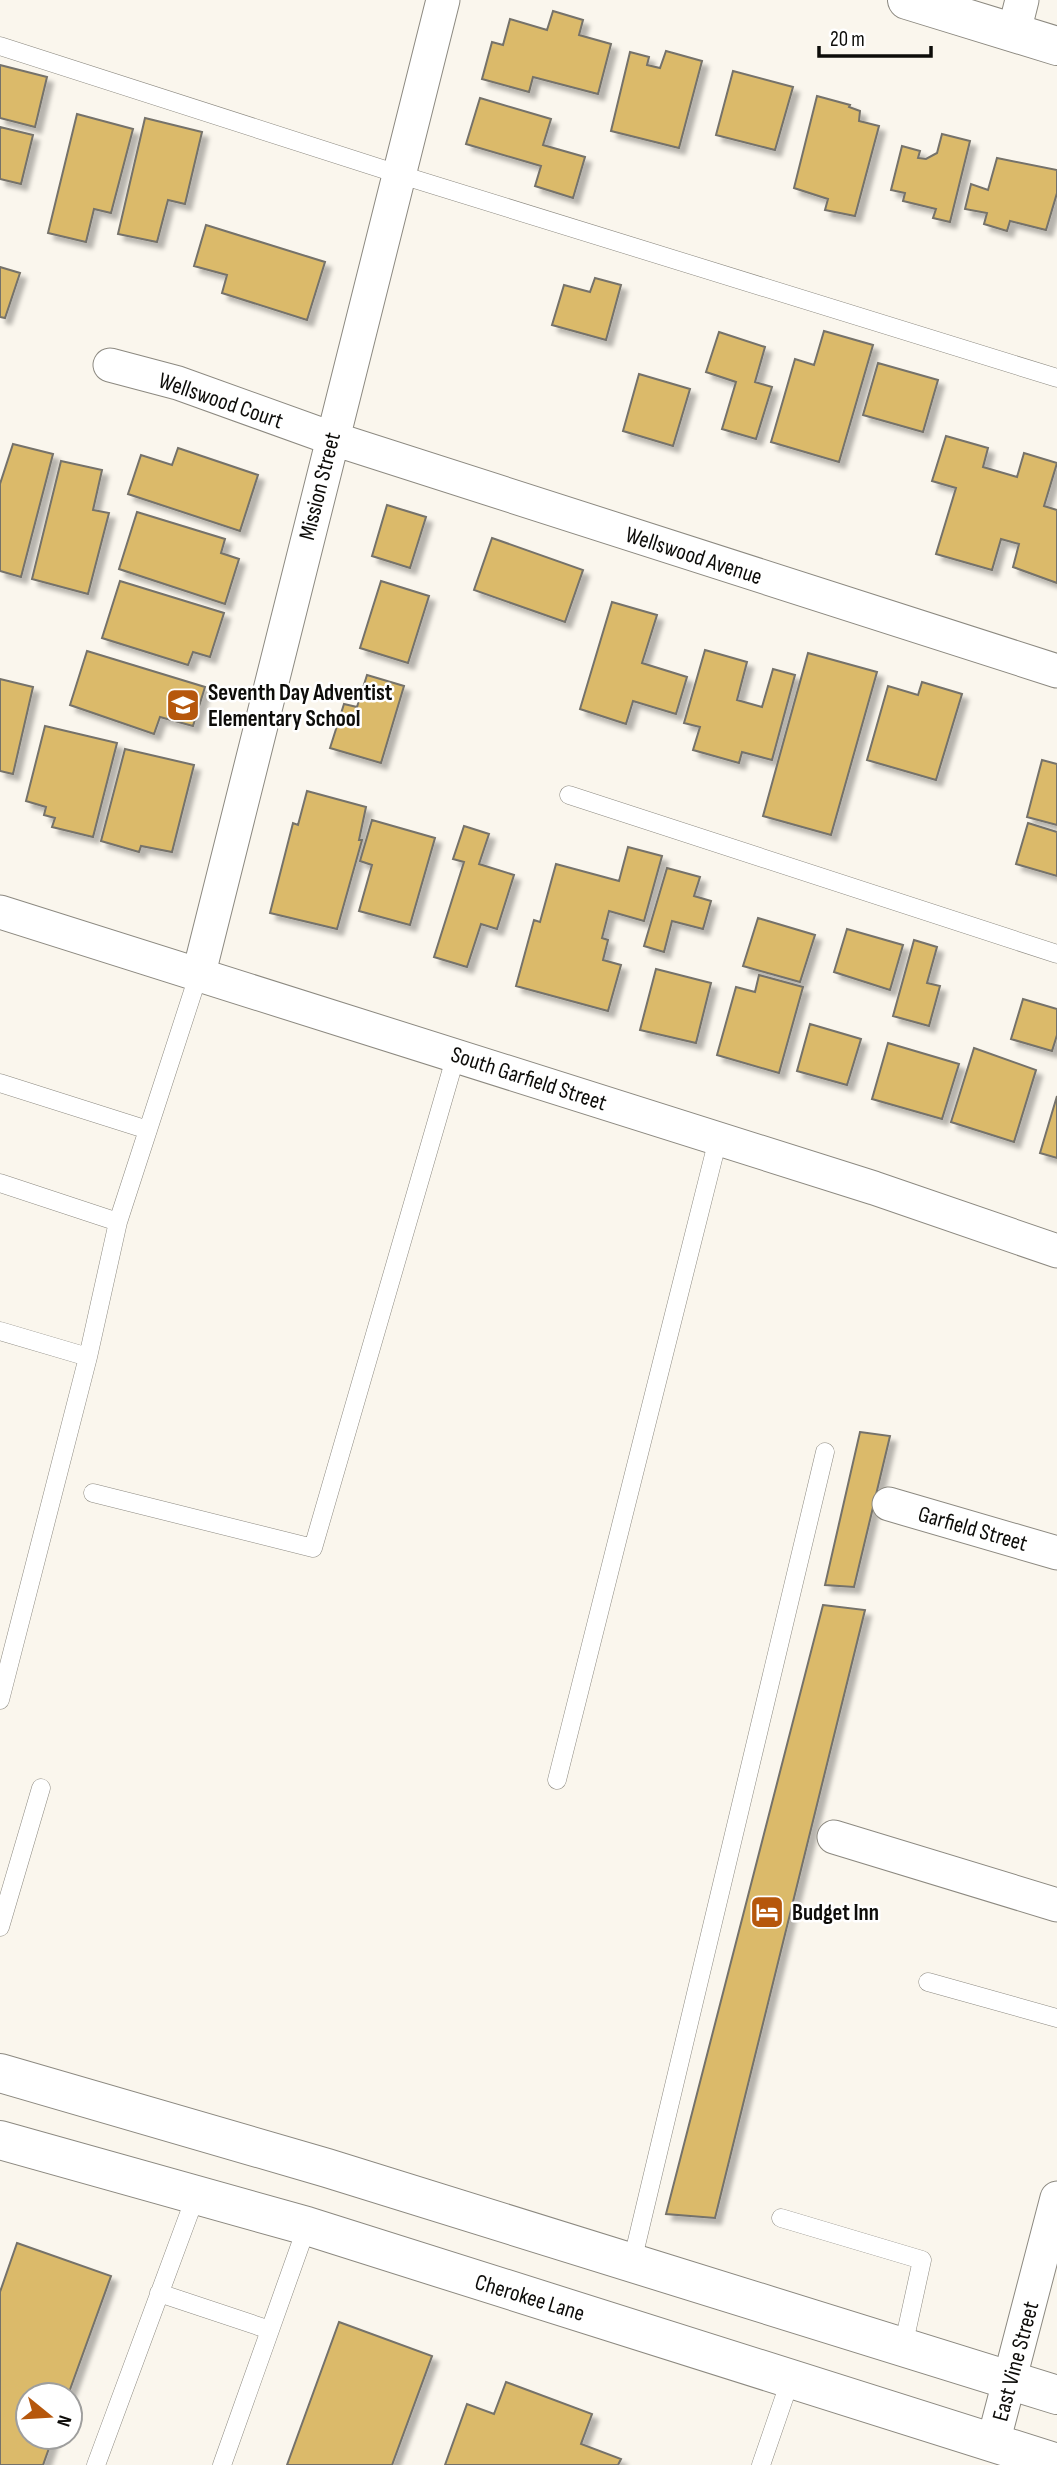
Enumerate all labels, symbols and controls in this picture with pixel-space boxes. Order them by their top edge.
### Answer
scale bar [819,14,931,58]
text: 20 m [830,27,865,52]
street label: Wellswood Court [155,367,287,435]
street label: Mission Street [293,429,347,543]
street label: Wellswood Avenue [622,521,766,591]
place label: Seventh Day Adventist Elementary School [208,679,393,733]
school or university icon: Seventh Day Adventist Elementary School [164,686,202,724]
street label: South Garfield Street [447,1041,610,1117]
street label: Garfield Street [915,1500,1031,1558]
hotel icon: Budget Inn [748,1893,786,1931]
place label: Budget Inn [792,1899,879,1927]
street label: Cherokee Lane [472,2268,588,2328]
street label: East Vine Street [987,2298,1045,2424]
north arrow [14,2381,84,2451]
text: N [51,2412,76,2429]

